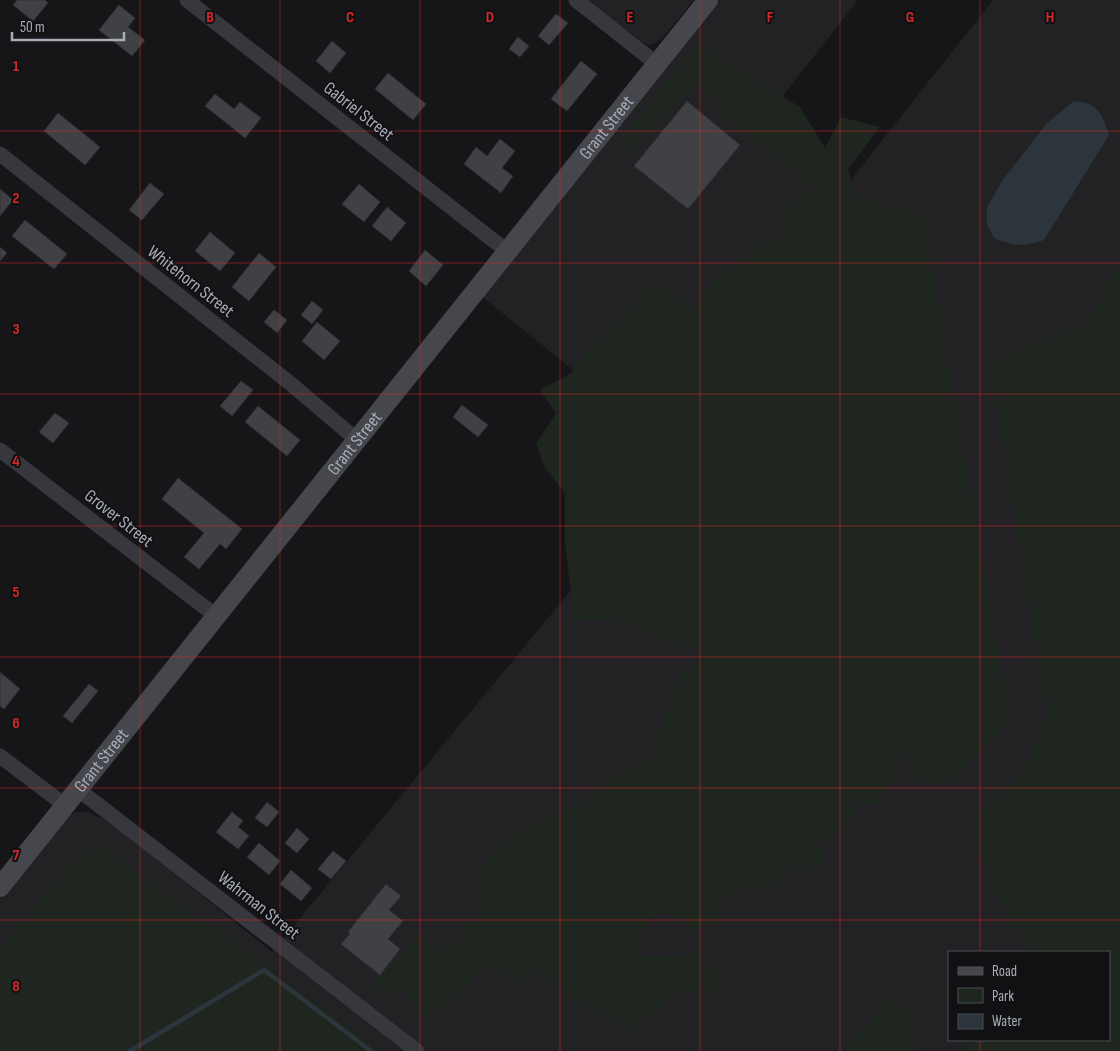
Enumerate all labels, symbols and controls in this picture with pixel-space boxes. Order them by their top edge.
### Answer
text: B [206,8,214,27]
text: C [346,8,354,27]
text: D [486,8,494,27]
text: E [627,8,634,27]
text: F [767,8,774,27]
text: G [906,8,914,27]
text: H [1046,8,1054,27]
scale bar [12,10,125,42]
text: 50 m [20,18,45,37]
text: 1 [13,57,20,76]
street label: Gabriel Street [319,77,398,146]
street label: Grant Street [575,91,639,164]
text: 2 [12,189,20,208]
street label: Whitehorn Street [143,241,239,322]
text: 3 [12,320,20,339]
street label: Grant Street [323,407,387,479]
text: 4 [12,452,20,471]
street label: Grover Street [80,485,158,552]
text: 5 [12,583,20,602]
text: 6 [12,714,20,733]
street label: Grant Street [70,724,133,797]
text: 7 [13,846,20,865]
street label: Wahrman Street [214,867,304,944]
legend [948,951,1110,1041]
text: Road [992,962,1017,981]
text: 8 [12,977,20,996]
text: Park [992,987,1014,1006]
text: Water [992,1012,1023,1031]

